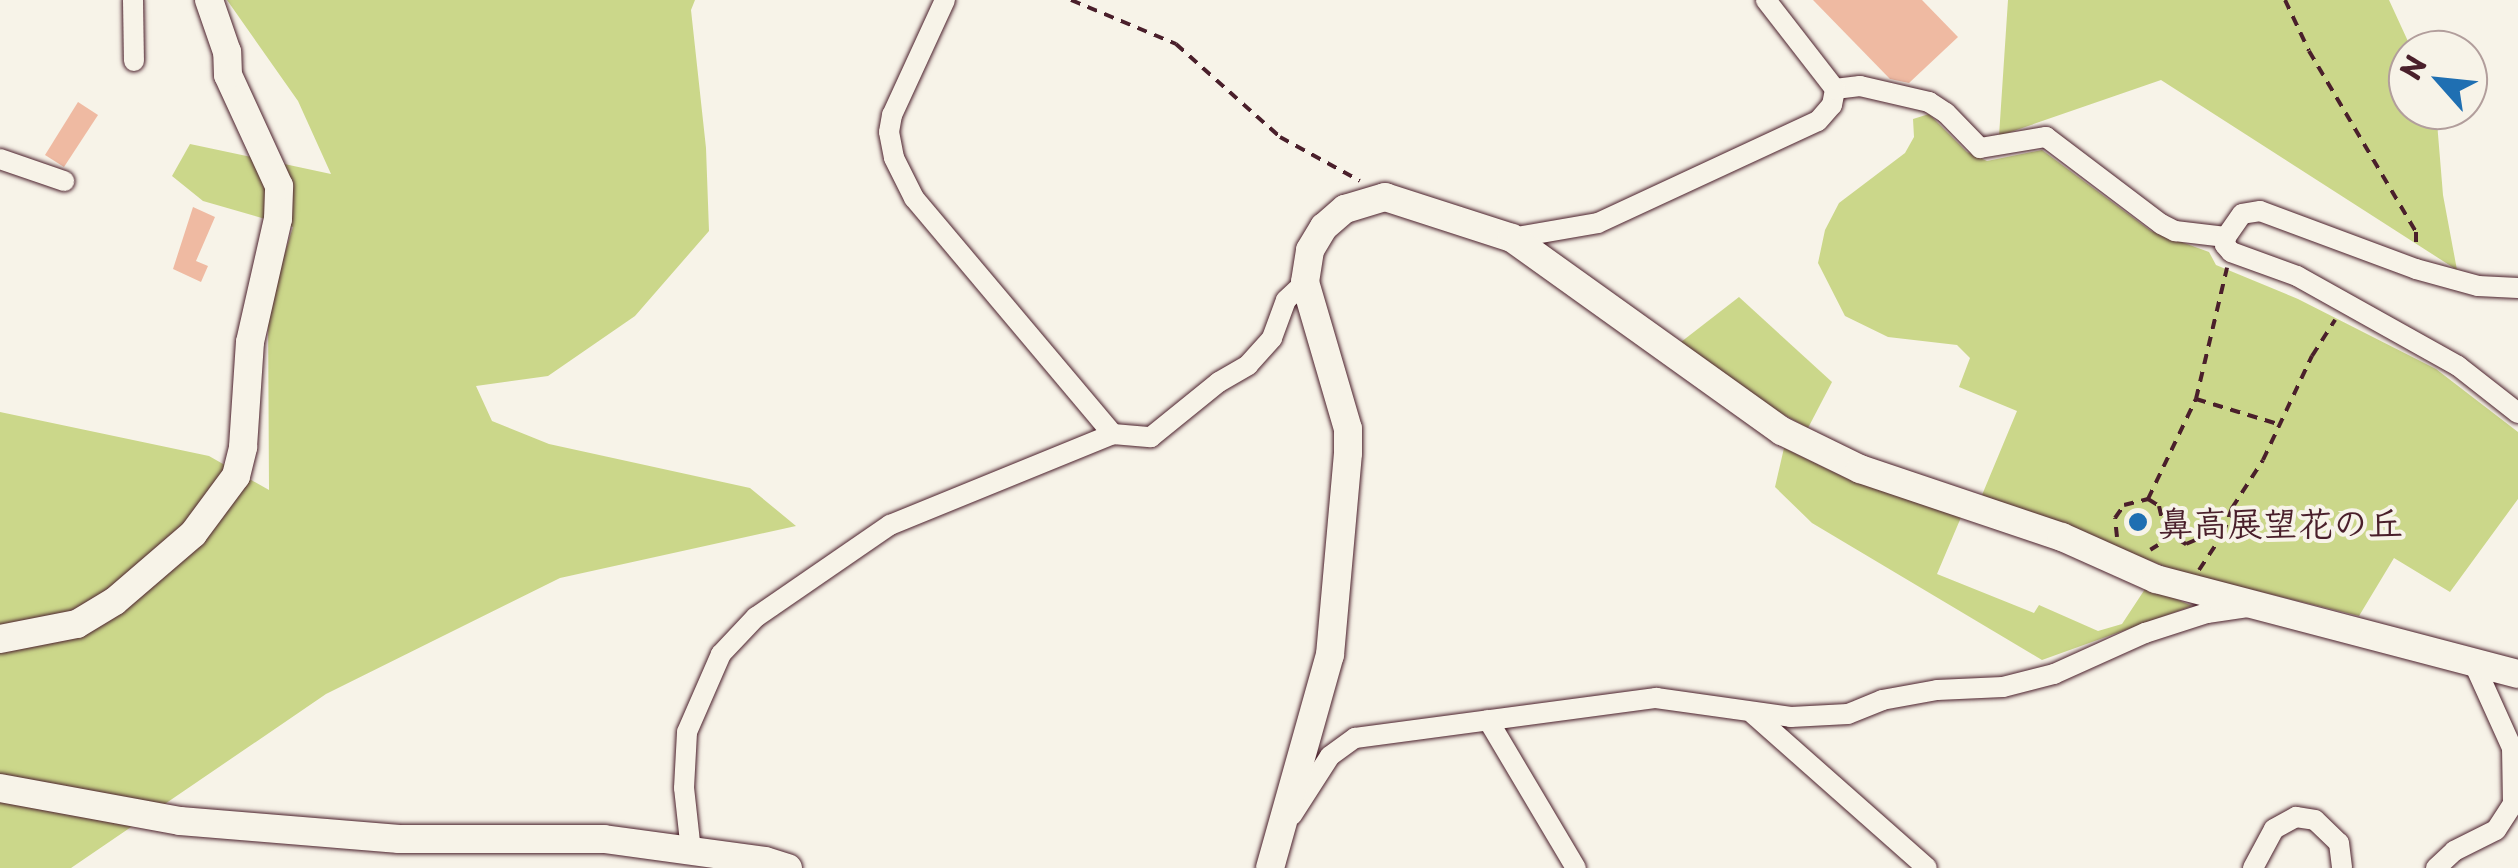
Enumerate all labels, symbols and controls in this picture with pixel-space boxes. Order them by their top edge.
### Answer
north arrow [2388,30,2488,130]
text: N [2388,47,2437,87]
place label: 鼻高展望花の丘 [2158,501,2403,543]
marker: 鼻高展望花の丘 [2127,511,2149,533]

